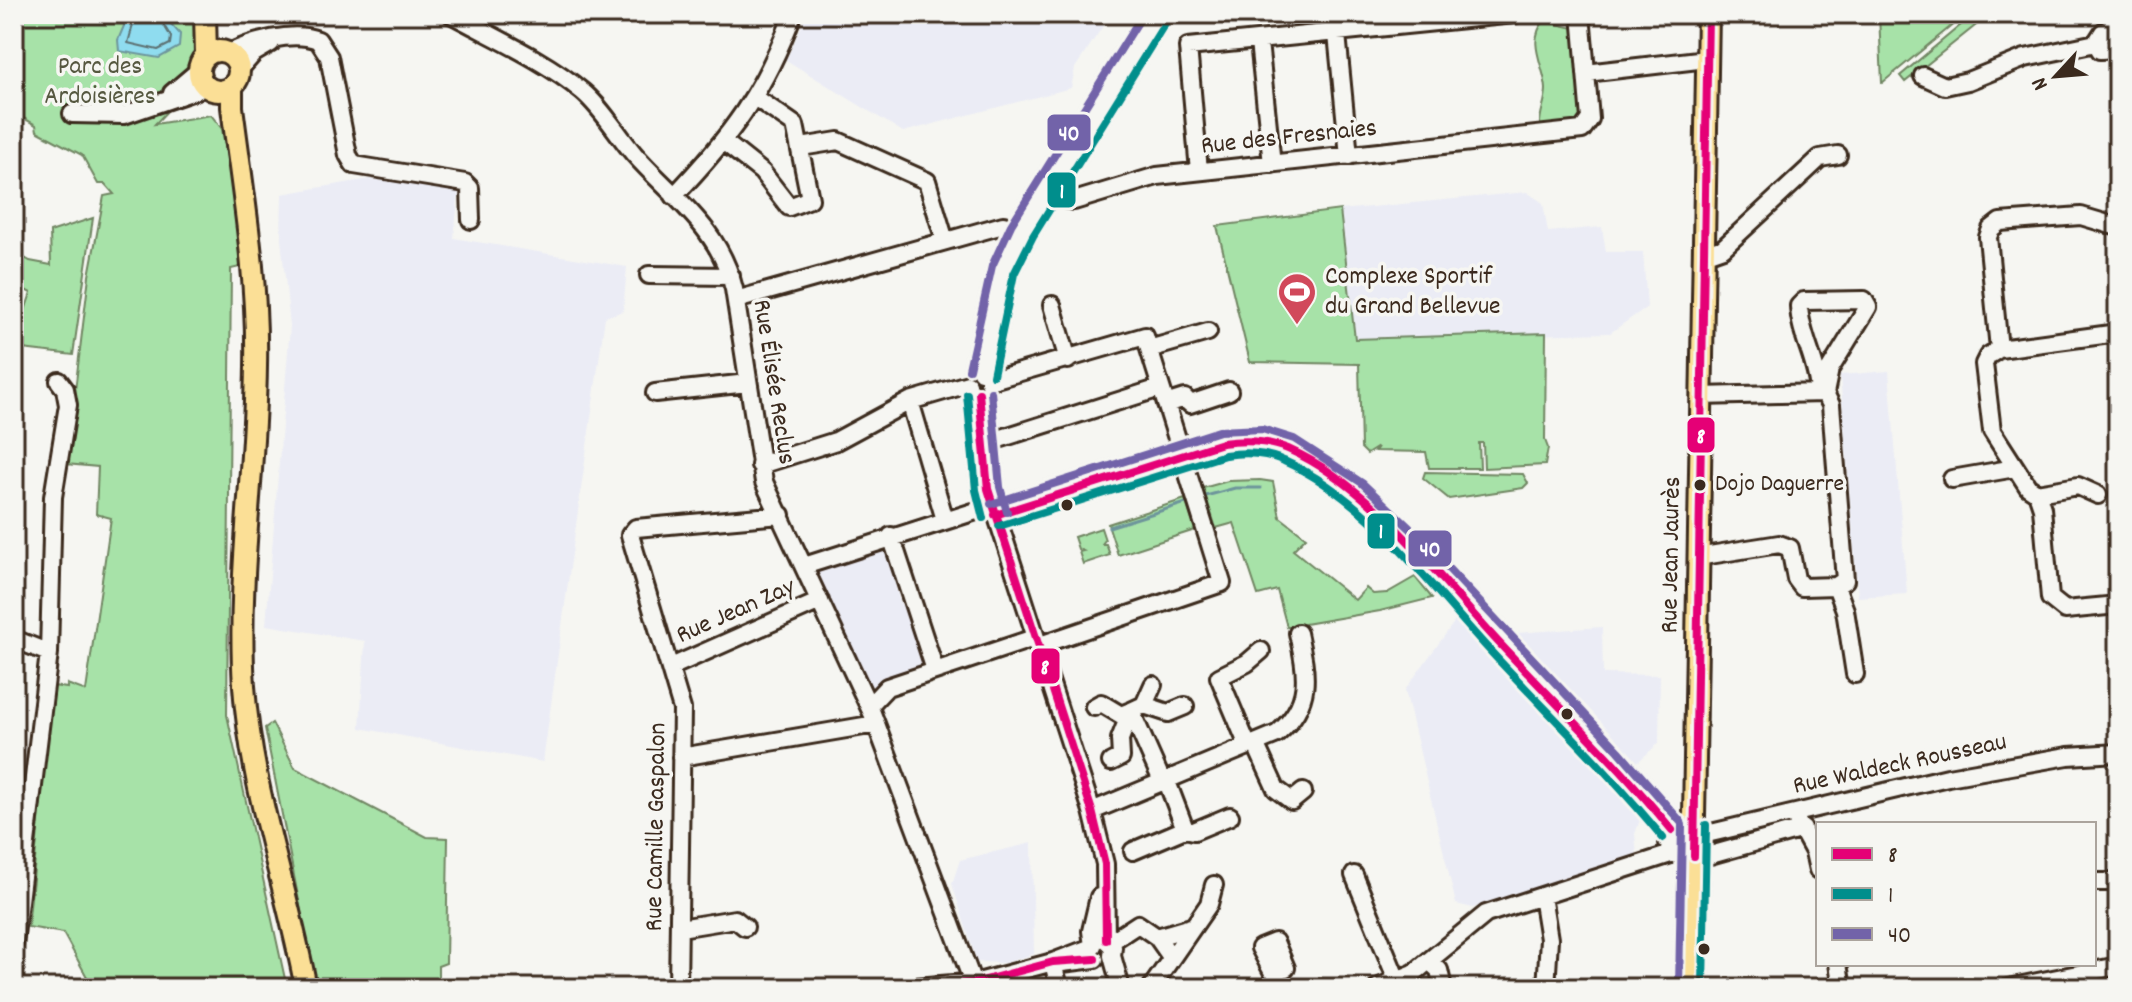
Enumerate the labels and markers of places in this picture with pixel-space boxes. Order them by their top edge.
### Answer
place label: Complexe Sportif du Grand Bellevue [1325,259,1501,326]
sports icon: Complexe Sportif du Grand Bellevue [1276,271,1318,326]
place label: Dojo Daguerre [1715,468,1844,502]
marker: Dojo Daguerre [1692,477,1708,493]
unlabelled marker [1059,497,1075,513]
unlabelled marker [1559,706,1575,722]
unlabelled marker [1696,941,1712,957]

